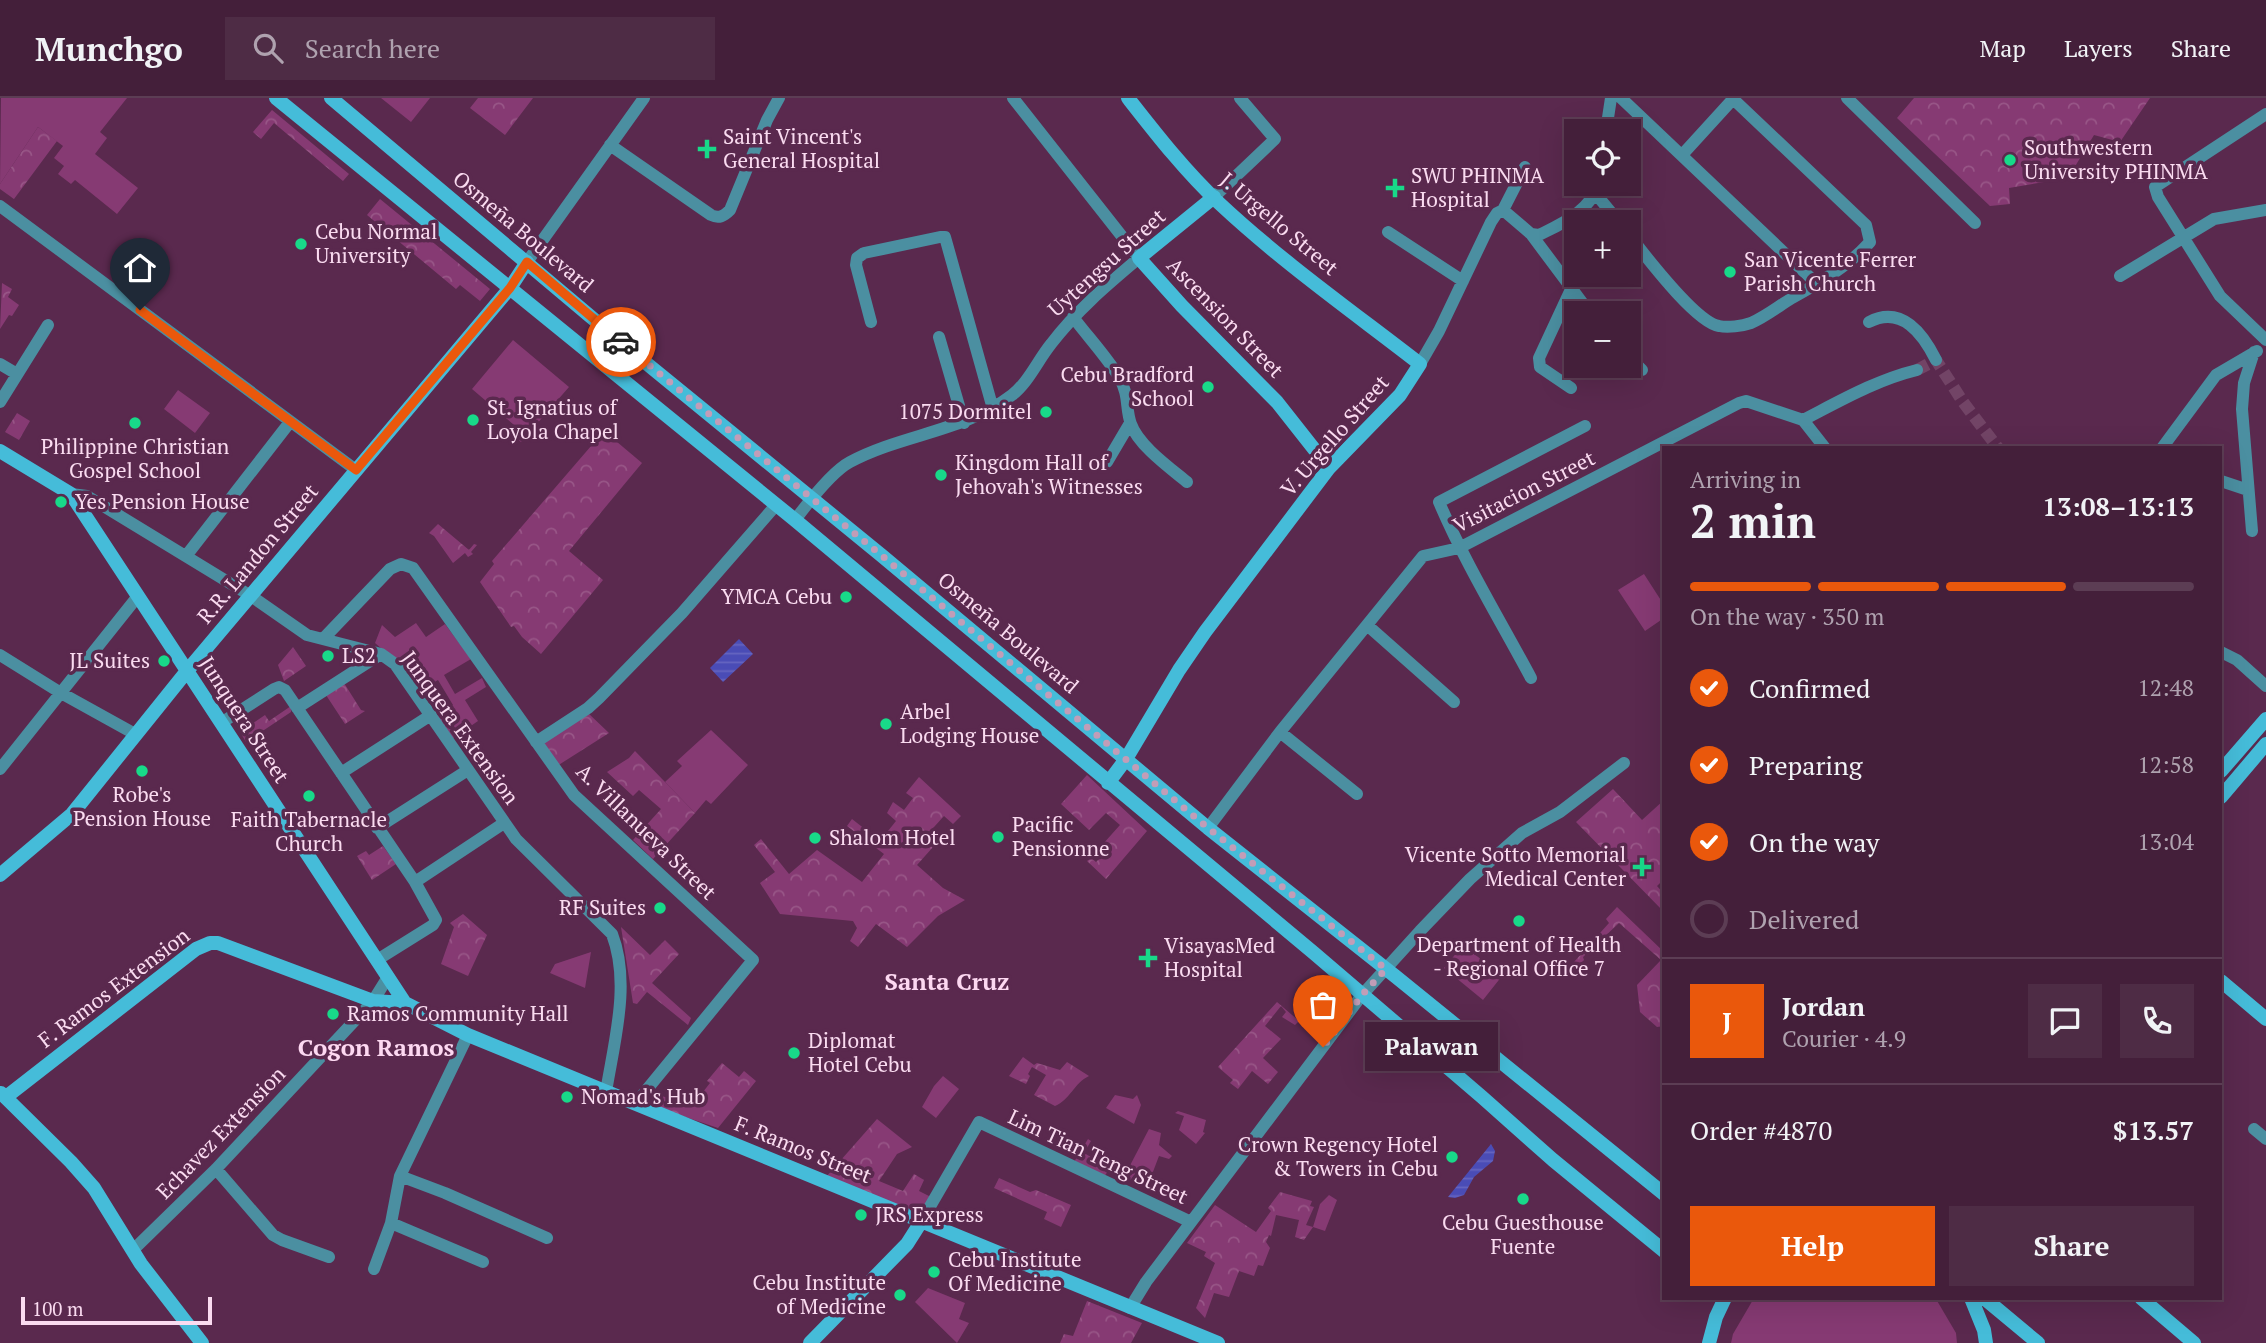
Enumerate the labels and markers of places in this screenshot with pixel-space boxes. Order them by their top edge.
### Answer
place label: Saint Vincent's General Hospital [723,122,880,174]
place label: Southwestern University PHINMA [2024,133,2208,185]
marker: Saint Vincent's General Hospital [697,139,717,159]
marker: Southwestern University PHINMA [2002,152,2018,168]
place label: SWU PHINMA Hospital [1411,161,1545,213]
marker: SWU PHINMA Hospital [1385,178,1405,198]
place label: Cebu Normal University [315,217,437,269]
marker: Cebu Normal University [293,236,309,252]
pin [110,238,170,310]
place label: San Vicente Ferrer Parish Church [1744,245,1916,297]
marker: San Vicente Ferrer Parish Church [1722,264,1738,280]
place label: Cebu Bradford School [1060,360,1194,412]
marker: Cebu Bradford School [1200,379,1216,395]
place label: St. Ignatius of Loyola Chapel [487,393,619,445]
place label: 1075 Dormitel [898,397,1032,425]
marker: 1075 Dormitel [1038,404,1054,420]
marker: St. Ignatius of Loyola Chapel [465,412,481,428]
marker: Philippine Christian Gospel School [127,415,143,431]
place label: Philippine Christian Gospel School [41,432,230,484]
place label: Kingdom Hall of Jehovah's Witnesses [955,448,1143,500]
marker: Kingdom Hall of Jehovah's Witnesses [933,467,949,483]
place label: Yes Pension House [75,487,250,515]
marker: Yes Pension House [53,494,69,510]
place label: YMCA Cebu [721,582,832,610]
marker: YMCA Cebu [838,589,854,605]
place label: LS2 [342,641,376,669]
place label: JL Suites [69,646,150,674]
marker: LS2 [320,648,336,664]
marker: JL Suites [156,653,172,669]
place label: Arbel Lodging House [900,697,1039,749]
marker: Arbel Lodging House [878,716,894,732]
marker: Robe's Pension House [134,763,150,779]
place label: Robe's Pension House [73,780,211,832]
marker: Faith Tabernacle Church [301,788,317,804]
place label: Faith Tabernacle Church [231,805,387,857]
place label: Pacific Pensionne [1012,810,1109,862]
place label: Shalom Hotel [829,823,956,851]
marker: Pacific Pensionne [990,829,1006,845]
marker: Shalom Hotel [807,830,823,846]
place label: Vicente Sotto Memorial Medical Center [1405,840,1626,892]
marker: Vicente Sotto Memorial Medical Center [1632,857,1652,877]
place label: RF Suites [559,893,646,921]
marker: RF Suites [652,900,668,916]
marker: Department of Health - Regional Office 7 [1511,913,1527,929]
place label: Department of Health - Regional Office 7 [1417,930,1621,982]
place label: VisayasMed Hospital [1164,931,1275,983]
marker: VisayasMed Hospital [1138,948,1158,968]
pin [1293,975,1353,1047]
place label: Ramos Community Hall [347,999,569,1027]
marker: Ramos Community Hall [325,1006,341,1022]
callout: Palawan [1365,1023,1498,1072]
place label: Diplomat Hotel Cebu [808,1026,912,1078]
marker: Diplomat Hotel Cebu [786,1045,802,1061]
place label: Nomad's Hub [581,1082,705,1110]
marker: Nomad's Hub [559,1089,575,1105]
place label: Crown Regency Hotel & Towers in Cebu [1238,1130,1438,1182]
marker: Crown Regency Hotel & Towers in Cebu [1444,1149,1460,1165]
marker: Cebu Guesthouse Fuente [1515,1191,1531,1207]
place label: JRS Express [875,1200,984,1228]
marker: JRS Express [853,1207,869,1223]
place label: Cebu Guesthouse Fuente [1442,1208,1604,1260]
place label: Cebu Institute Of Medicine [948,1245,1081,1297]
marker: Cebu Institute Of Medicine [926,1264,942,1280]
place label: Cebu Institute of Medicine [753,1268,886,1320]
marker: Cebu Institute of Medicine [892,1287,908,1303]

